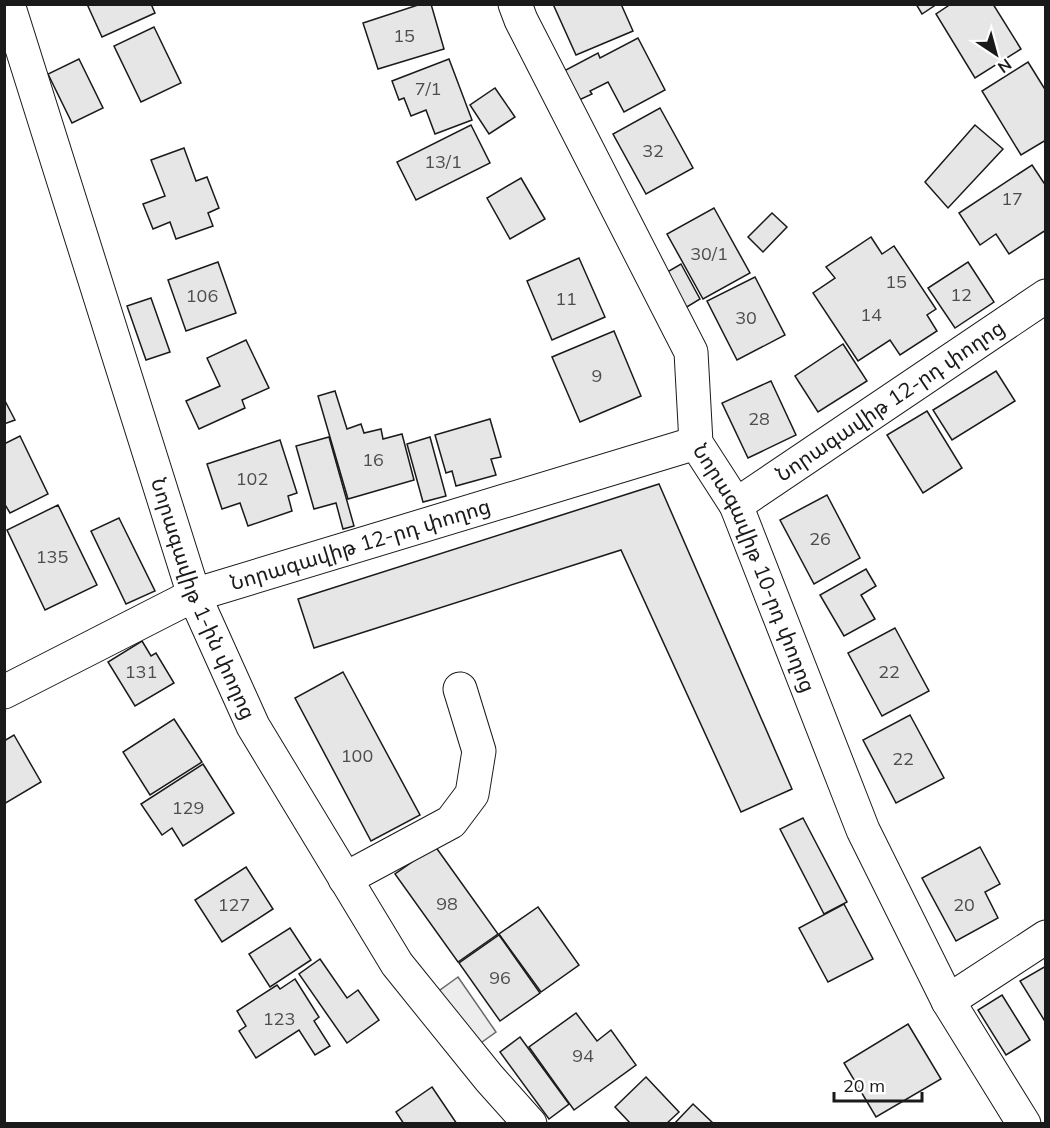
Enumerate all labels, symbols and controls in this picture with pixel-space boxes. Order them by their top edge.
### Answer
house number: 15 [393,24,415,47]
north arrow [966,24,1026,84]
text: N [994,54,1016,78]
house number: 7/1 [415,77,441,100]
house number: 32 [642,139,664,162]
house number: 13/1 [424,150,462,173]
house number: 17 [1001,187,1023,210]
house number: 30/1 [690,242,728,265]
house number: 15 [885,270,907,293]
house number: 12 [950,283,972,306]
house number: 106 [186,284,218,307]
house number: 11 [555,287,577,310]
house number: 14 [860,303,882,326]
house number: 30 [735,306,757,329]
street label: Նորագավիթ 12-րդ փողոց [770,314,1009,487]
house number: 9 [592,364,602,387]
house number: 28 [748,407,770,430]
street label: Նորագավիթ 10-րդ փողոց [688,438,822,696]
house number: 16 [362,448,384,471]
house number: 102 [236,467,268,490]
street label: Նորագավիթ 1-ին փողոց [146,474,262,723]
street label: Նորագավիթ 12-րդ փողոց [227,492,493,595]
house number: 26 [809,527,831,550]
house number: 135 [36,545,68,568]
house number: 131 [125,660,157,683]
house number: 22 [878,660,900,683]
house number: 100 [341,744,373,767]
house number: 22 [892,747,914,770]
house number: 129 [172,796,204,819]
house number: 98 [436,892,458,915]
house number: 127 [218,893,250,916]
house number: 20 [953,893,975,916]
house number: 96 [489,966,511,989]
house number: 123 [263,1007,295,1030]
house number: 94 [572,1044,594,1067]
scale bar [834,1065,922,1103]
text: 20 m [843,1074,885,1097]

